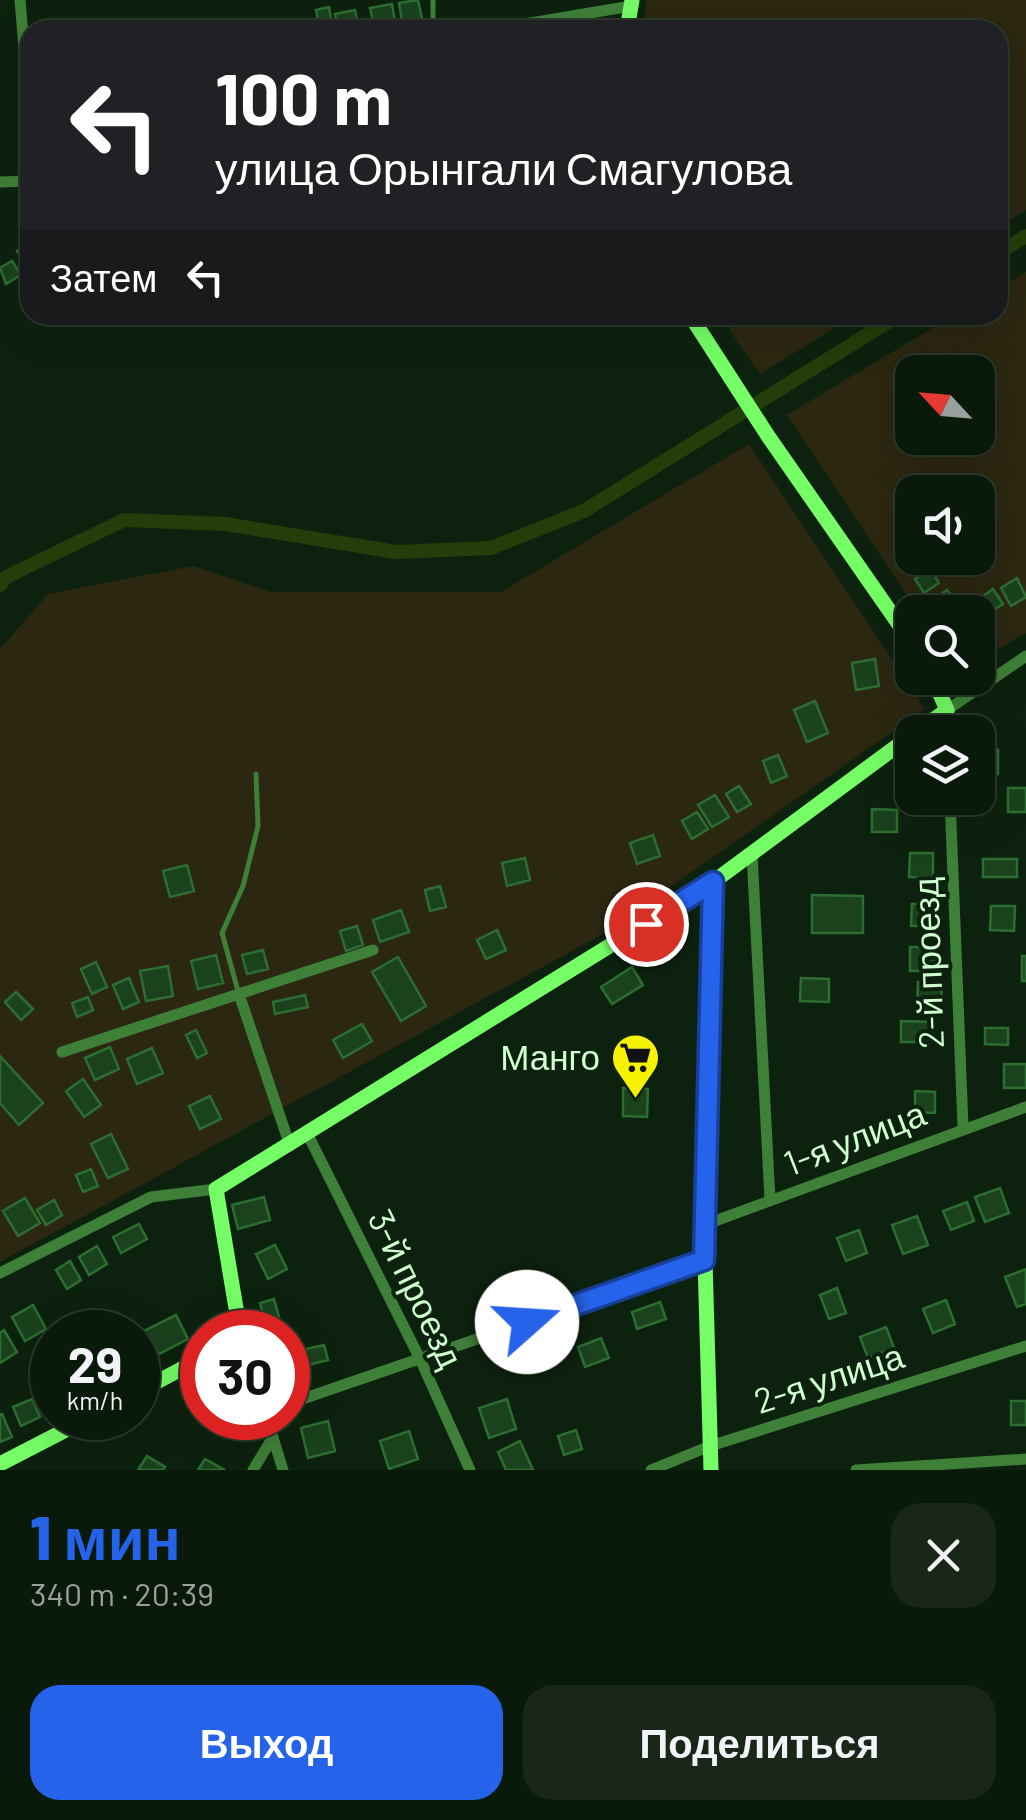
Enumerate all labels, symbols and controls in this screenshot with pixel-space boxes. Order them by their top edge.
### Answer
text: 100 m [215,55,392,139]
icon: left [50,60,180,190]
text: улица Орынгали Смагулова [215,140,792,194]
icon: left [178,250,233,305]
text: Затем [50,254,158,300]
north arrow [895,355,995,455]
map controls [895,355,995,815]
button: sound [895,475,995,575]
button: search [895,595,995,695]
button: layers [895,715,995,815]
street label: 2-й проезд [903,877,951,1049]
pin [604,882,689,967]
icon: arrive [619,897,674,952]
supermarket icon: Манго [609,1032,661,1100]
place label: Манго [500,1035,600,1077]
street label: 1-я улица [778,1091,931,1183]
street label: 3-й проезд [361,1202,473,1374]
position arrow [475,1270,579,1374]
speed limit sign: 30 [180,1310,310,1440]
text: 29 [68,1333,122,1393]
street label: 2-я улица [748,1333,909,1421]
text: km/h [67,1385,123,1415]
text: 1 мин [30,1500,181,1572]
button: close [891,1503,996,1608]
text: 340 m · 20:39 [30,1574,214,1612]
button: Выход [30,1685,503,1800]
button: Поделиться [523,1685,996,1800]

